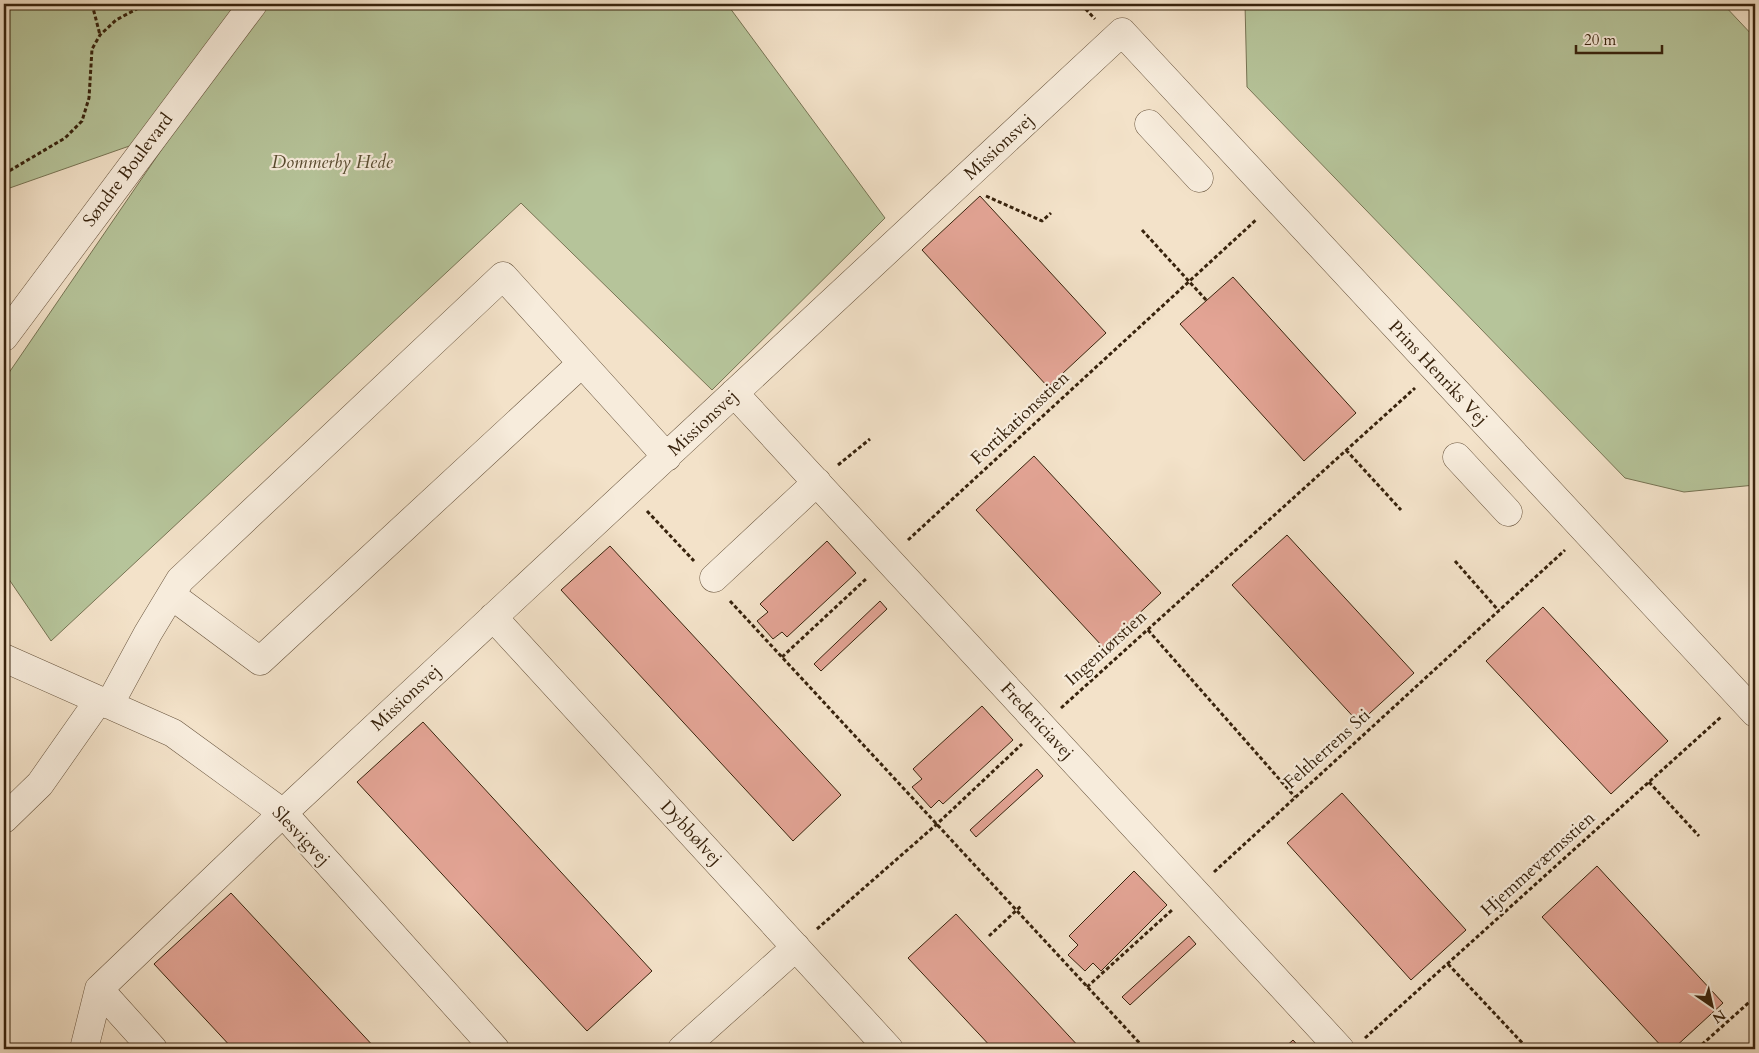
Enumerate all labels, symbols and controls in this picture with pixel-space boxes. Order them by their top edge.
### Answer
scale bar [1576,22,1663,54]
text: 20 m [1584,30,1616,50]
street label: Søndre Boulevard [77,108,179,232]
street label: Missionsvej [958,108,1040,186]
park label: Dommerby Hede [271,150,394,175]
street label: Prins Henriks Vej [1383,315,1493,431]
street label: Fortikationsstien [965,365,1075,470]
street label: Missionsvej [662,384,744,462]
street label: Ingeniørstien [1060,604,1153,691]
street label: Missionsvej [365,659,447,737]
street label: Fredericiavej [995,677,1079,765]
street label: Feltherrens Sti [1278,703,1376,795]
street label: Dybbølvej [654,795,728,871]
street label: Slesvigvej [266,801,336,871]
street label: Hjemmeværnsstien [1475,805,1601,922]
north arrow [1686,980,1736,1030]
text: N [1709,1005,1729,1028]

